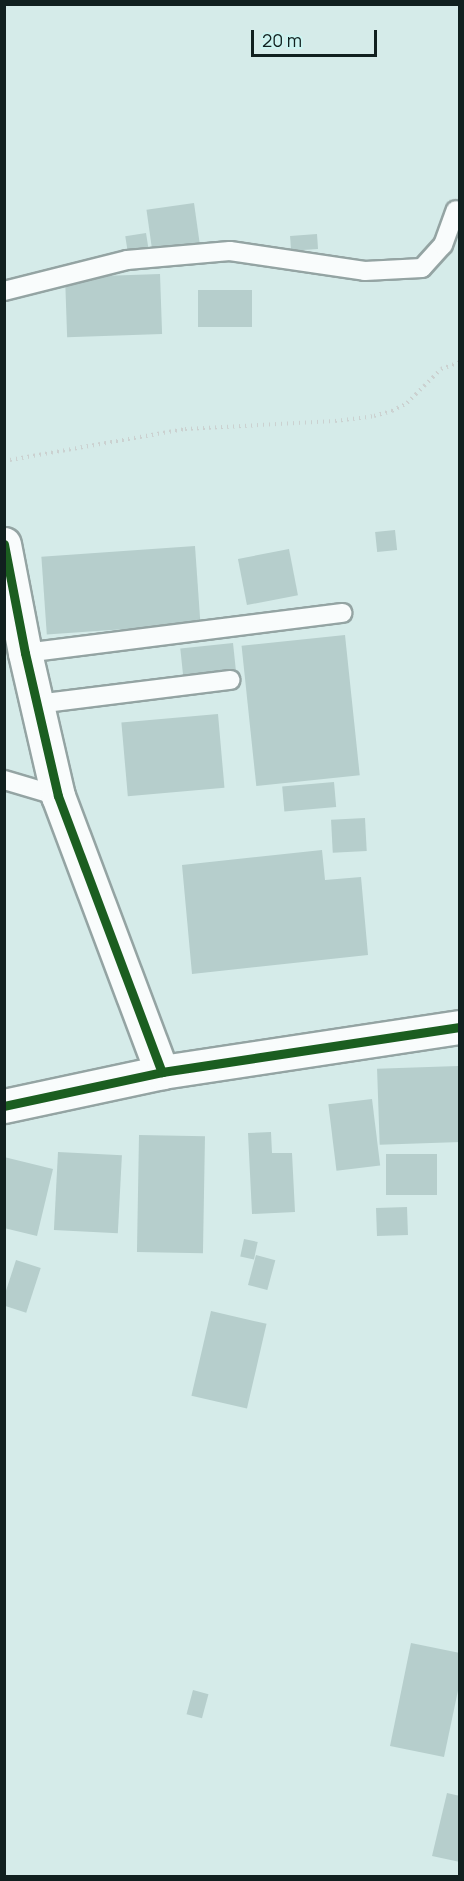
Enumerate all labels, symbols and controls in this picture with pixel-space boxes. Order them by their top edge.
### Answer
scale bar [254,18,380,56]
text: 20 m [262,28,302,52]

